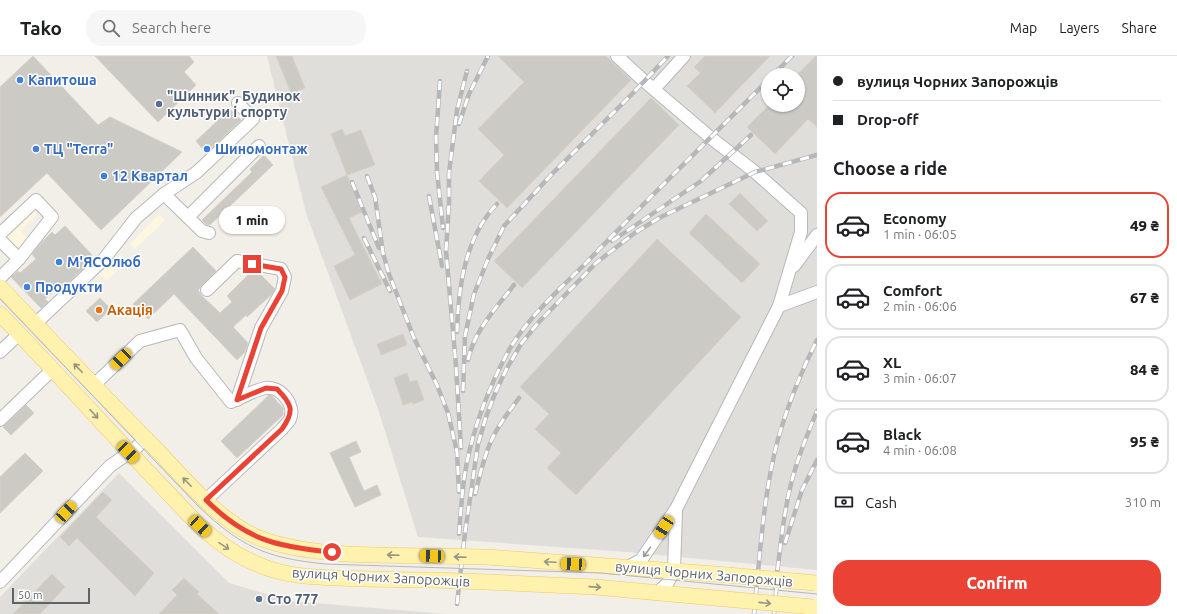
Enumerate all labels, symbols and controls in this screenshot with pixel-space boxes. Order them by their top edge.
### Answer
search box [86,10,366,46]
text: Tako [20,17,62,39]
icon: search [100,17,122,39]
text: Search here [132,19,211,36]
text: Map [1010,20,1037,36]
text: Layers [1059,20,1099,36]
text: Share [1121,20,1157,36]
map controls [761,68,805,112]
button: locate [761,68,805,112]
place label: Капитоша [28,72,97,88]
text: вулиця Чорних Запорожців [857,73,1058,90]
marker: Капитоша [15,75,25,85]
place label: "Шинник", Будинок культури і спорту [167,88,300,120]
marker: "Шинник", Будинок культури і спорту [154,99,164,109]
text: Drop-off [857,111,919,128]
place label: ТЦ "Terra" [44,141,113,157]
place label: Шиномонтаж [215,141,308,157]
marker: ТЦ "Terra" [31,144,41,154]
marker: Шиномонтаж [202,144,212,154]
text: Choose a ride [833,158,947,178]
place label: 12 Квартал [112,168,188,184]
marker: 12 Квартал [99,171,109,181]
callout: 1 min [219,206,285,234]
icon: car [835,207,871,243]
text: Economy [883,210,947,227]
text: 1 min [235,213,269,227]
text: 49 ₴ [1130,217,1159,234]
text: 1 min · 06:05 [883,227,957,241]
place label: М'ЯСОлюб [67,254,141,270]
route end [243,255,261,273]
marker: М'ЯСОлюб [54,257,64,267]
place label: Продукти [35,279,103,295]
icon: car [835,279,871,315]
marker: Продукти [22,282,32,292]
text: Comfort [883,282,942,299]
text: 67 ₴ [1130,289,1159,306]
text: 2 min · 06:06 [883,299,957,313]
place label: Акація [107,302,153,318]
marker: Акація [94,305,104,315]
car [108,346,134,372]
icon: car [835,351,871,387]
text: XL [883,354,901,371]
text: 84 ₴ [1130,361,1159,378]
one-way arrow [73,363,82,373]
text: 3 min · 06:07 [883,371,957,385]
one-way arrow [89,409,99,419]
icon: car [835,423,871,459]
text: Black [883,426,922,443]
text: 95 ₴ [1130,433,1159,450]
car [115,439,141,465]
text: 4 min · 06:08 [883,443,957,457]
one-way arrow [182,477,192,487]
icon: cash [833,491,855,513]
text: Cash [865,494,897,511]
text: 310 m [1125,495,1161,509]
car [53,499,79,525]
car [187,513,213,539]
car [652,514,676,540]
one-way arrow [218,542,229,550]
route start [323,543,341,561]
one-way arrow [643,546,651,557]
car [420,550,444,562]
one-way arrow [387,551,400,559]
one-way arrow [454,553,467,561]
car [561,557,585,571]
street label: вулиця Чорних Запорожців [614,558,794,590]
one-way arrow [544,559,557,566]
button: Confirm [833,560,1161,606]
street label: вулиця Чорних Запорожців [291,564,471,590]
one-way arrow [588,584,601,591]
scale bar [12,586,90,605]
text: 50 m [18,589,42,601]
place label: Сто 777 [267,591,318,607]
marker: Сто 777 [254,594,264,604]
one-way arrow [758,599,771,606]

